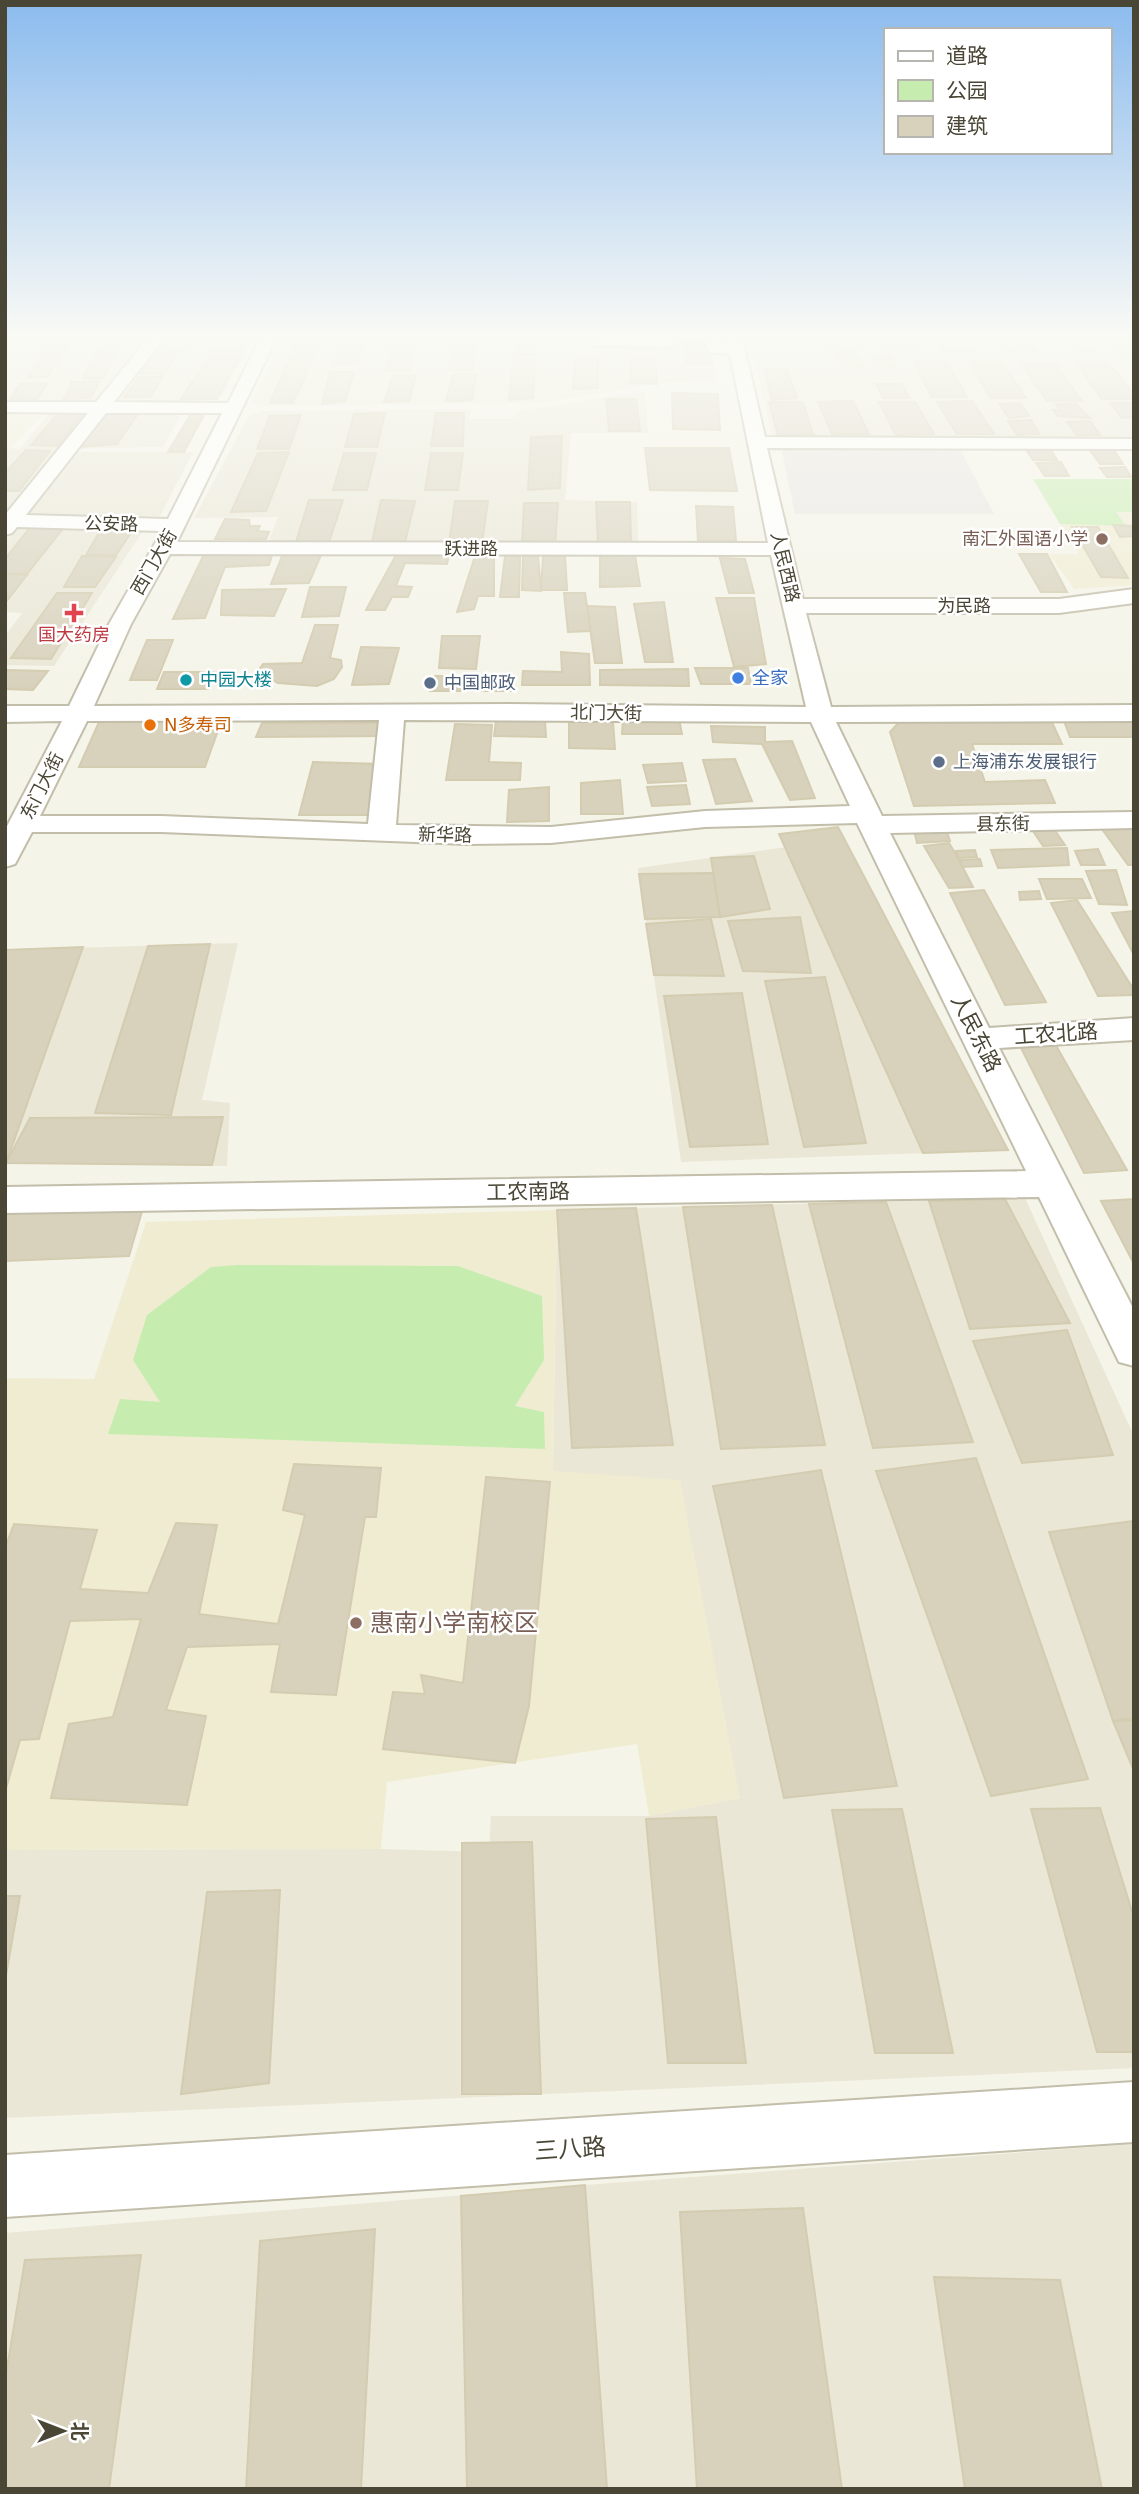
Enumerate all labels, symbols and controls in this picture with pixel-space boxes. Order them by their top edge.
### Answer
legend [884,28,1111,154]
text: 道路 [946,44,988,68]
text: 公园 [946,79,988,103]
text: 建筑 [946,114,988,138]
street label: 公安路 [84,513,138,534]
street label: 西门大街 [126,525,181,598]
place label: 南汇外国语小学 [962,528,1088,549]
street label: 人民西路 [767,529,804,604]
marker: 南汇外国语小学 [1094,531,1110,547]
street label: 跃进路 [444,538,498,559]
street label: 为民路 [937,595,991,616]
marker: 国大药房 [66,605,82,621]
place label: 国大药房 [38,624,110,645]
place label: 全家 [752,667,788,688]
place label: 中园大楼 [200,669,272,690]
marker: 全家 [730,670,746,686]
marker: 中园大楼 [178,672,194,688]
place label: 中国邮政 [444,672,516,693]
marker: 中国邮政 [422,675,438,691]
street label: 北门大街 [570,701,642,724]
place label: N多寿司 [164,714,231,735]
marker: N多寿司 [142,717,158,733]
street label: 东门大街 [16,749,67,823]
place label: 上海浦东发展银行 [953,751,1097,772]
marker: 上海浦东发展银行 [931,754,947,770]
street label: 县东街 [976,813,1030,834]
street label: 新华路 [418,824,472,845]
street label: 人民东路 [946,990,1006,1076]
street label: 工农北路 [1013,1019,1099,1049]
street label: 工农南路 [486,1179,570,1205]
place label: 惠南小学南校区 [370,1609,538,1637]
marker: 惠南小学南校区 [348,1615,364,1631]
street label: 三八路 [533,2133,607,2165]
north arrow [28,2396,98,2466]
text: 北 [69,2421,91,2441]

